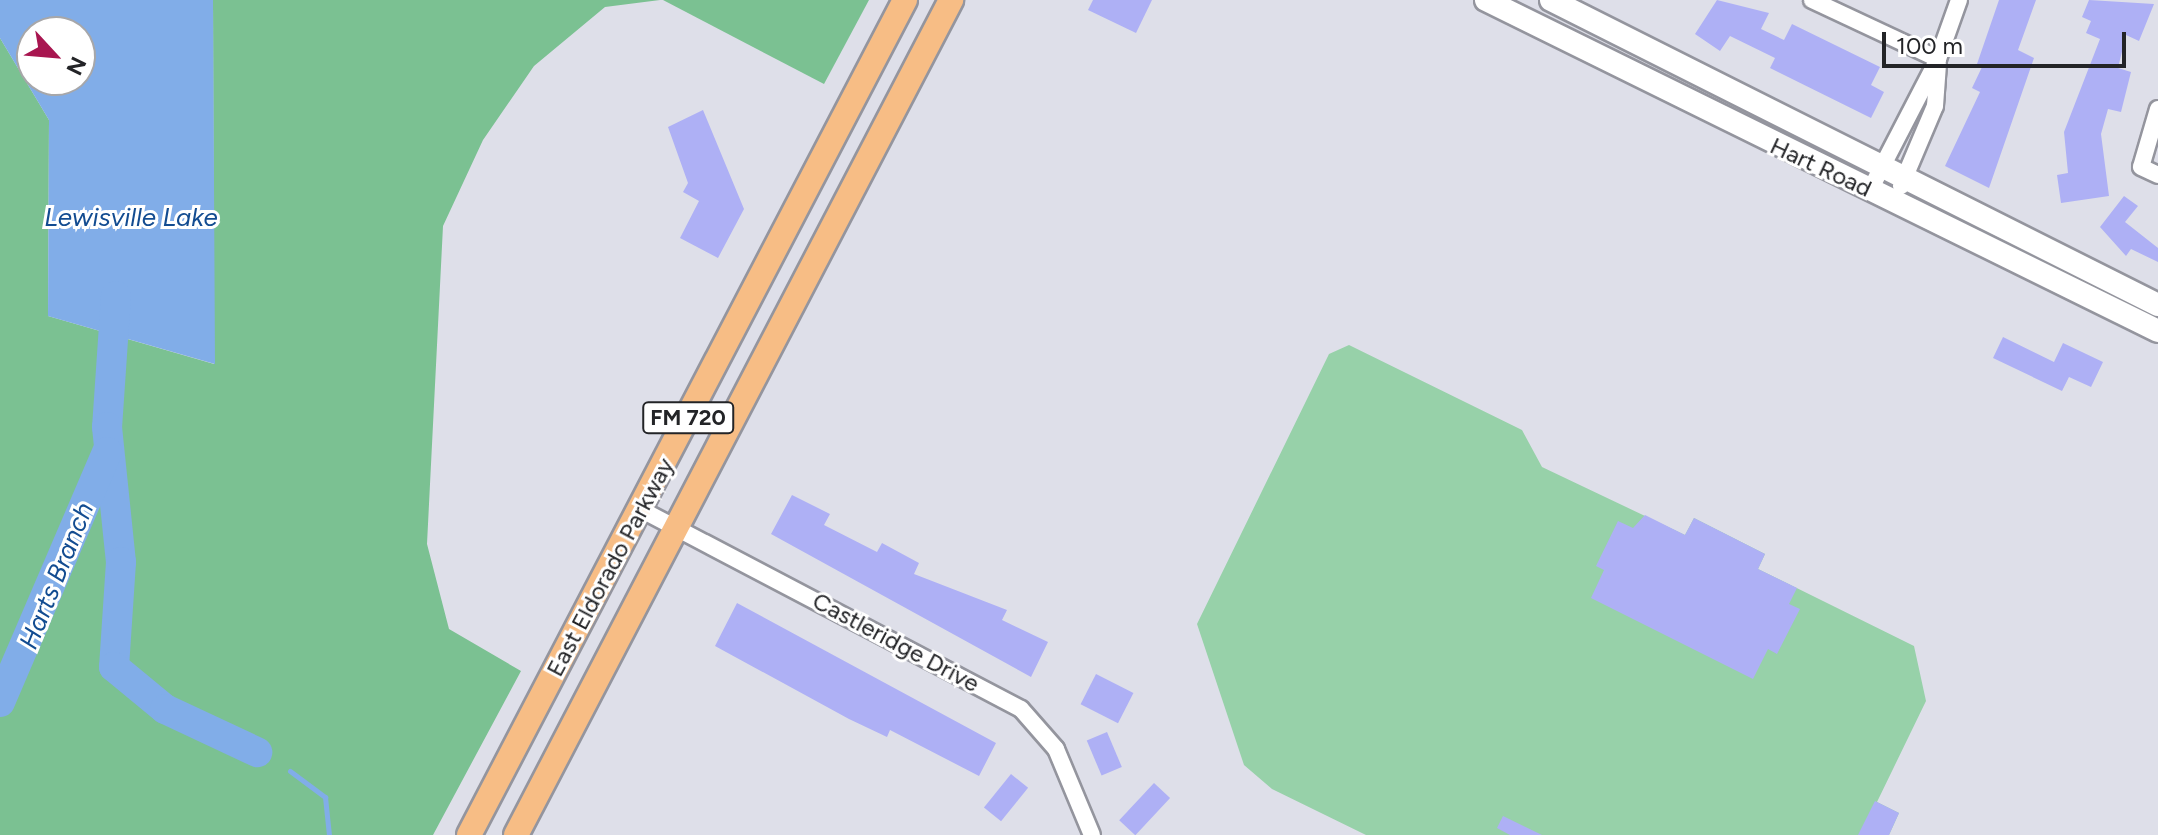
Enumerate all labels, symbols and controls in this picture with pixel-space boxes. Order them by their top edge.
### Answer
north arrow [16,16,96,96]
scale bar [1886,16,2130,66]
text: 100 m [1896,31,1963,60]
text: N [60,52,92,79]
street label: Hart Road [1766,131,1876,203]
water label: Lewisville Lake [44,202,218,234]
road number: FM 720 [642,400,734,436]
street label: East Eldorado Parkway [540,453,680,681]
water label: Harts Branch [13,498,101,654]
street label: Castleridge Drive [808,586,984,698]

